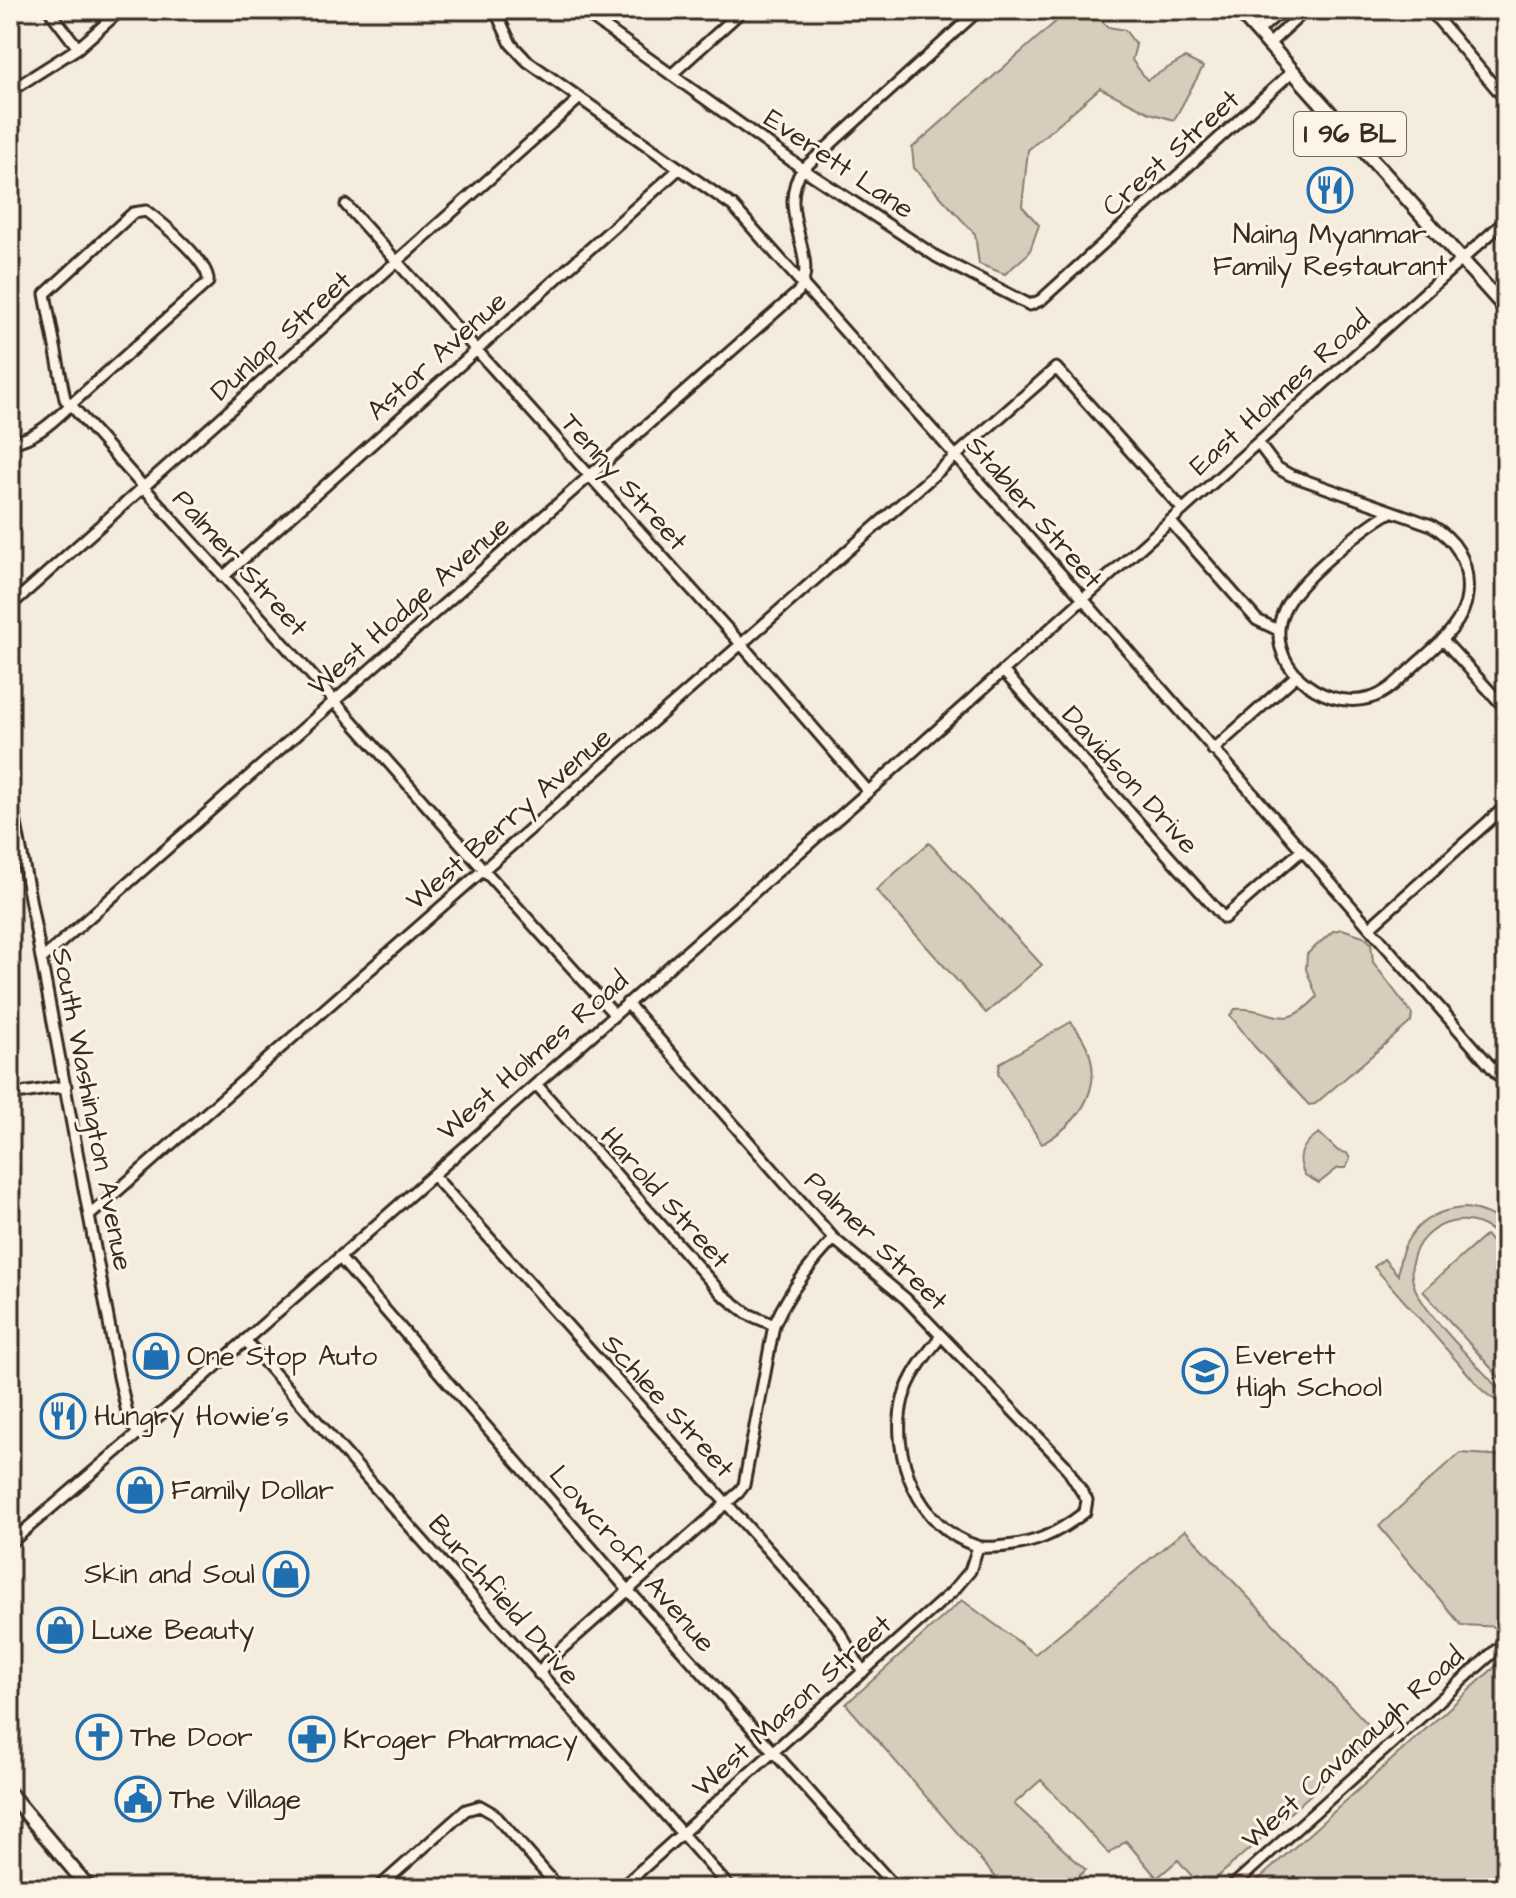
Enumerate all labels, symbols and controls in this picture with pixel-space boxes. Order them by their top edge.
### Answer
street label: Crest Street [1094,80,1249,226]
street label: Everett Lane [756,99,922,229]
road number: I 96 BL [1294,112,1406,156]
restaurant icon: Naing Myanmar Family Restaurant [1306,166,1354,214]
place label: Naing Myanmar Family Restaurant [1213,215,1448,288]
street label: Dunlap Street [202,261,361,410]
street label: Astor Avenue [358,282,516,430]
street label: East Holmes Road [1181,301,1379,485]
street label: Tenny Street [550,404,697,561]
street label: Stabler Street [956,427,1112,598]
street label: Palmer Street [163,481,317,646]
street label: West Hodge Avenue [299,507,519,706]
street label: Davidson Drive [1053,697,1207,863]
street label: West Berry Avenue [397,718,622,921]
street label: South Washington Avenue [41,944,143,1274]
street label: West Holmes Road [429,962,637,1150]
street label: Harold Street [591,1119,740,1278]
street label: Palmer Street [795,1162,957,1320]
street label: Schlee Street [593,1325,744,1487]
shop icon: One Stop Auto [132,1332,180,1380]
place label: Everett High School [1236,1336,1382,1408]
place label: One Stop Auto [187,1337,377,1376]
school or university icon: Everett High School [1181,1347,1229,1395]
restaurant icon: Hungry Howie's [39,1392,87,1440]
place label: Hungry Howie's [94,1397,289,1438]
street label: Lowcroft Avenue [540,1457,724,1661]
shop icon: Family Dollar [116,1466,164,1514]
place label: Family Dollar [171,1471,334,1512]
street label: Burchfield Drive [419,1506,589,1694]
shop icon: Skin and Soul [262,1550,310,1598]
place label: Skin and Soul [84,1555,255,1594]
street label: West Mason Street [684,1605,901,1806]
shop icon: Luxe Beauty [36,1606,84,1654]
place label: Luxe Beauty [91,1611,254,1652]
street label: West Cavanaugh Road [1233,1637,1473,1859]
church icon: The Door [75,1713,123,1761]
pharmacy icon: Kroger Pharmacy [288,1715,336,1763]
place label: The Door [130,1718,253,1757]
place label: Kroger Pharmacy [343,1720,578,1761]
public building icon: The Village [114,1775,162,1823]
place label: The Village [169,1780,301,1820]

